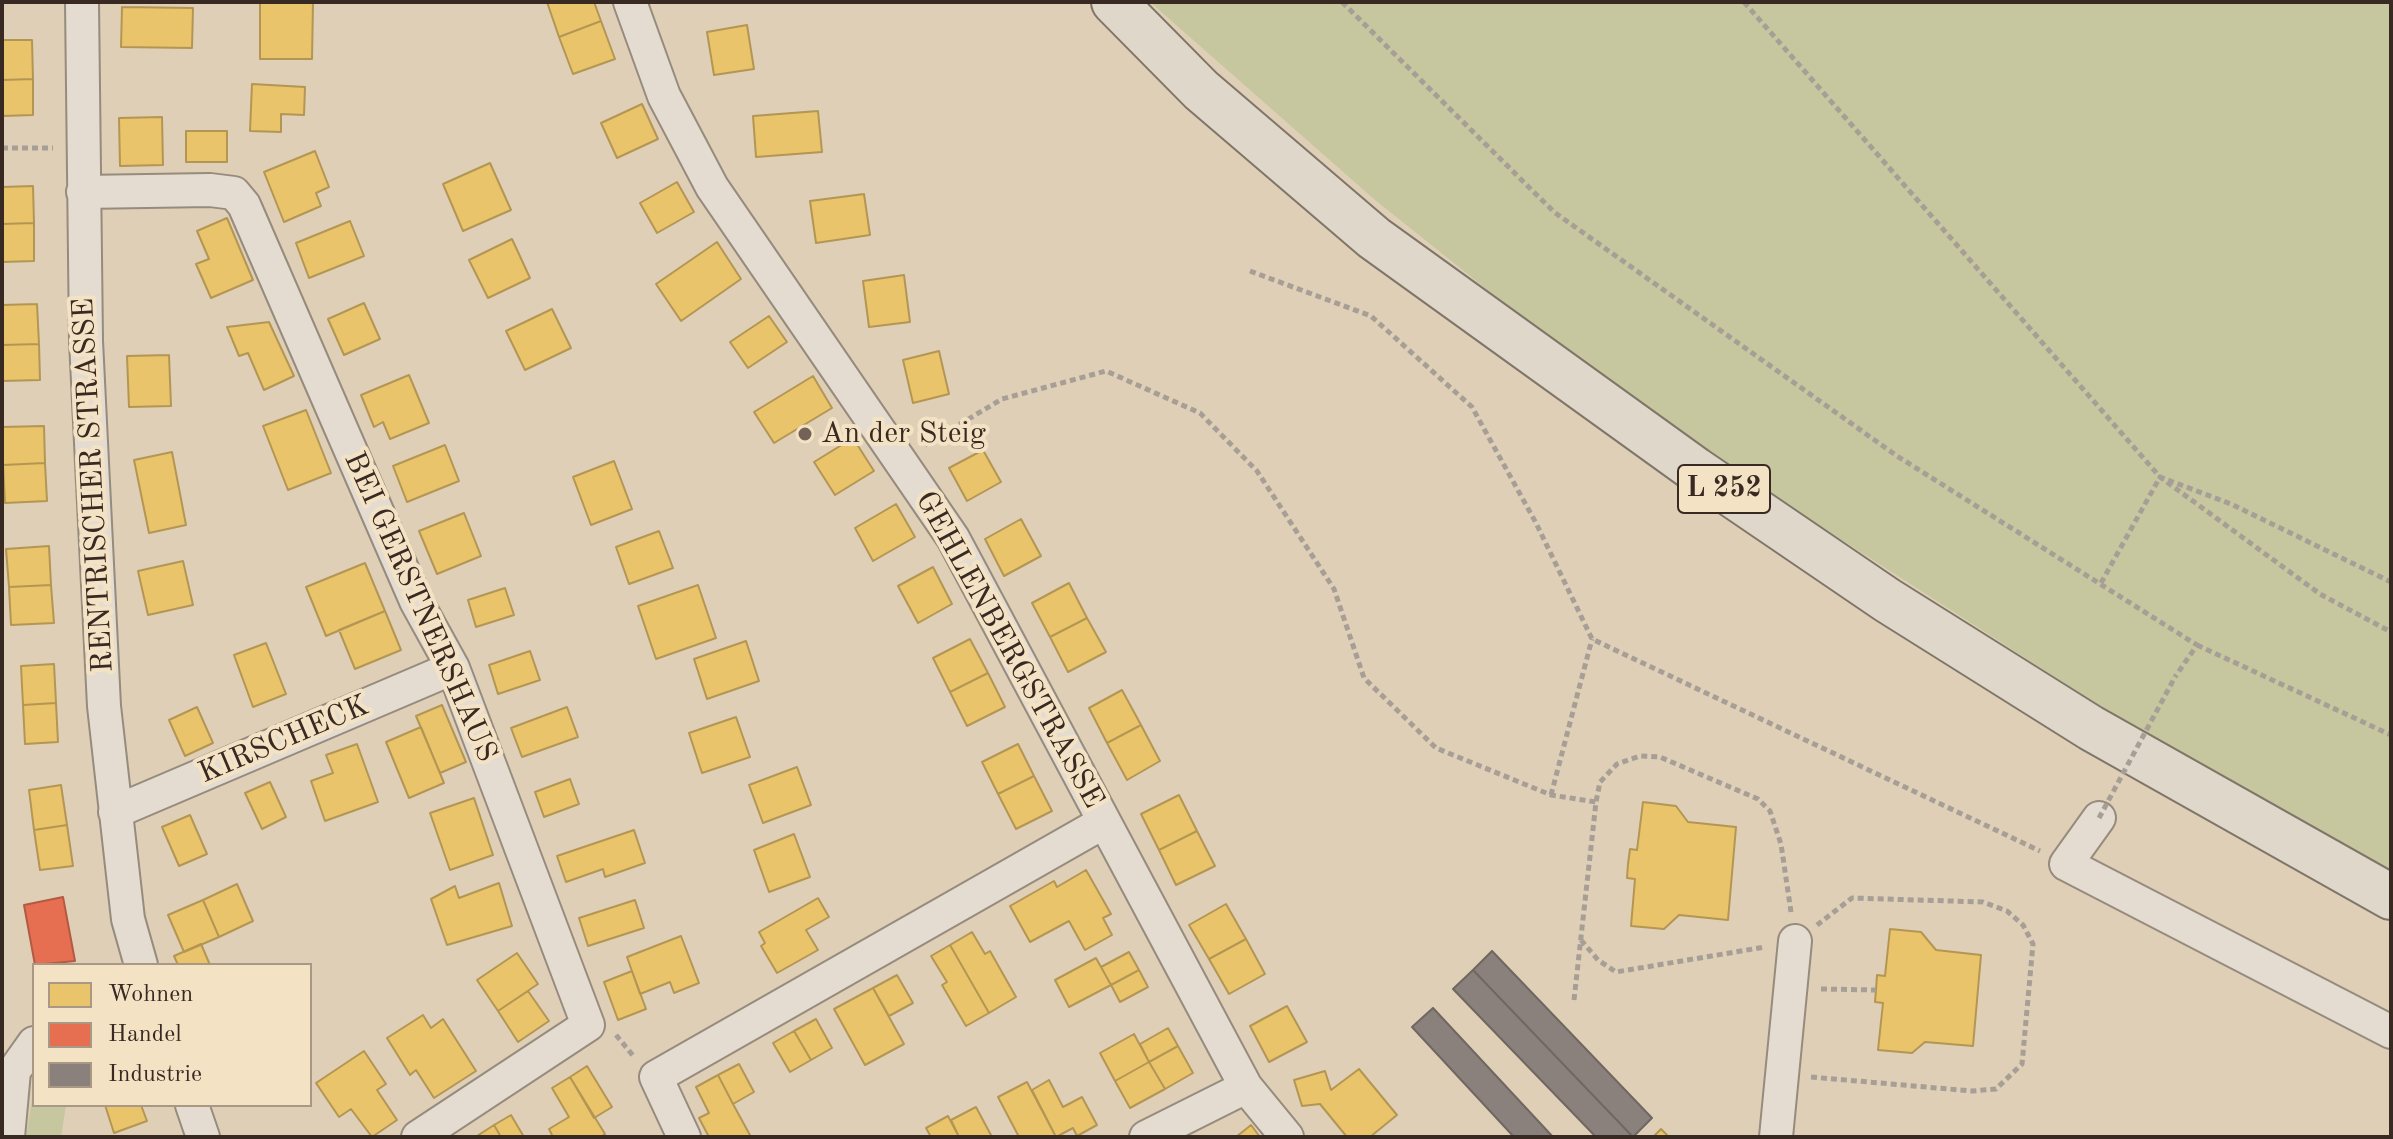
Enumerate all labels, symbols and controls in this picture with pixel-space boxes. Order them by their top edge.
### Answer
street label: RENTRISCHER STRASSE [66,297,122,673]
place label: An der Steig [821,416,986,452]
marker: An der Steig [796,425,814,443]
street label: BEI GERSTNERSHAUS [335,446,505,768]
road number: L 252 [1678,465,1770,513]
street label: GEHLENBERGSTRASSE [907,485,1111,815]
street label: KIRSCHECK [193,688,375,792]
legend [32,963,312,1107]
text: Wohnen [108,983,193,1007]
text: Handel [108,1023,182,1047]
text: Industrie [108,1063,202,1087]

